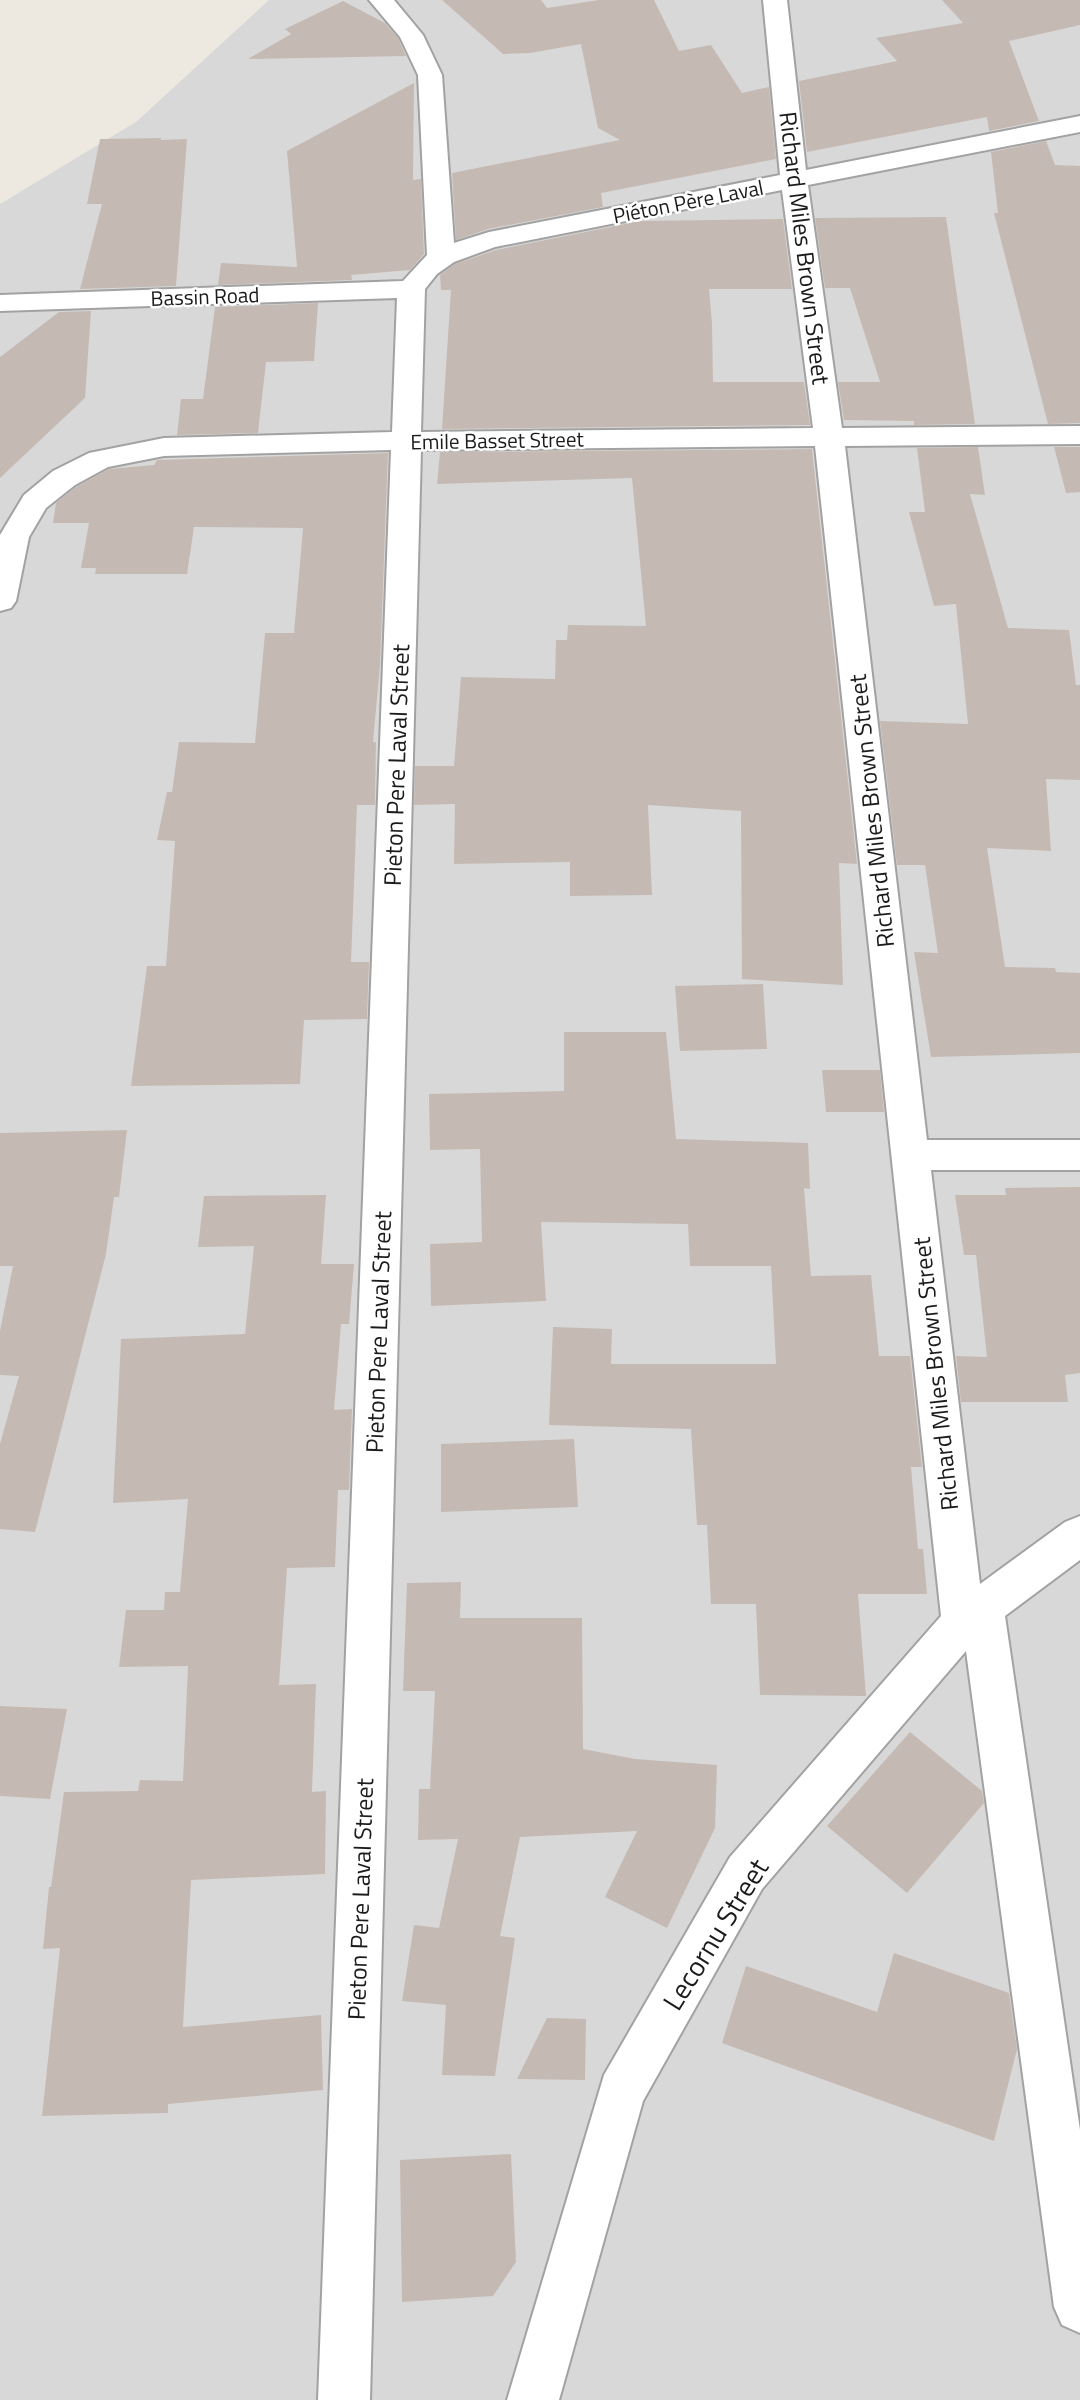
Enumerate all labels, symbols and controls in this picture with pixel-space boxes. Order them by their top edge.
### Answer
street label: Richard Miles Brown Street [770,110,840,387]
street label: Piéton Père Laval [610,171,766,231]
street label: Bassin Road [150,278,260,314]
street label: Emile Basset Street [410,422,585,458]
street label: Pieton Pere Laval Street [374,643,418,887]
street label: Richard Miles Brown Street [839,672,903,949]
street label: Pieton Pere Laval Street [356,1210,400,1454]
street label: Richard Miles Brown Street [903,1235,967,1512]
street label: Pieton Pere Laval Street [338,1777,382,2021]
street label: Lecornu Street [651,1849,779,2018]

